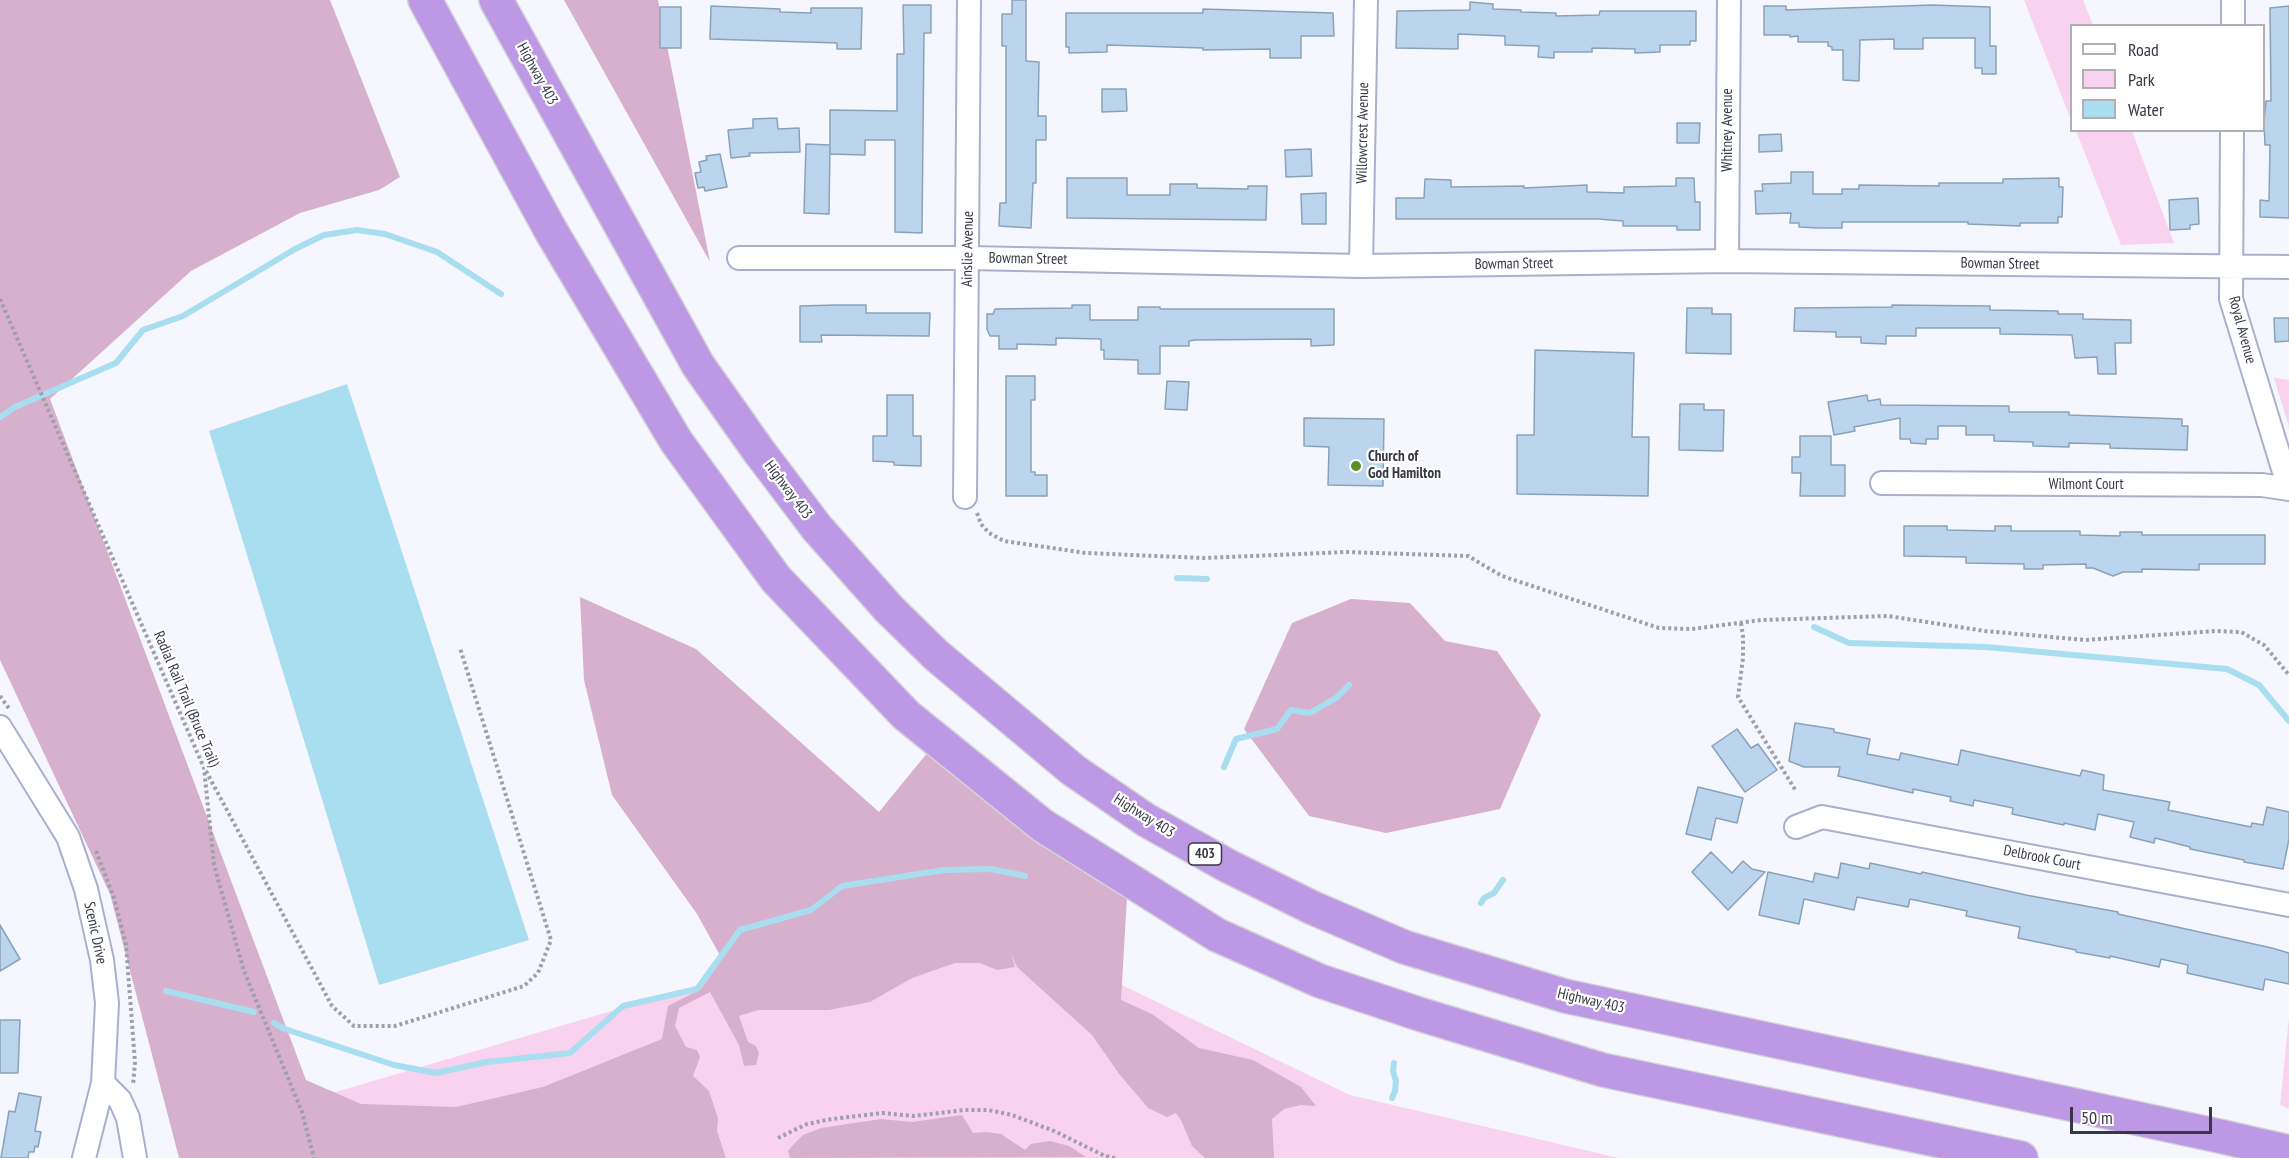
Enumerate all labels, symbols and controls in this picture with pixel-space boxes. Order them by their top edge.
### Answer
legend [2070,24,2265,132]
text: Road [2128,38,2159,61]
street label: Highway 403 [513,40,561,108]
text: Park [2128,68,2155,91]
street label: Willowcrest Avenue [1353,82,1373,184]
street label: Whitney Avenue [1719,88,1737,172]
text: Water [2128,98,2164,121]
street label: Ainslie Avenue [958,211,978,287]
street label: Bowman Street [988,249,1068,269]
street label: Bowman Street [1474,254,1554,274]
street label: Bowman Street [1960,254,2040,274]
street label: Royal Avenue [2224,294,2260,366]
place label: Church of God Hamilton [1368,448,1441,483]
street label: Highway 403 [760,457,816,523]
marker: Church of God Hamilton [1349,459,1363,473]
street label: Wilmont Court [2049,476,2123,494]
street label: Radial Rail Trail (Bruce Trail) [149,628,223,770]
street label: Highway 403 [1110,790,1178,842]
street label: Delbrook Court [2002,842,2082,874]
road number: 403 [1188,843,1222,865]
street label: Scenic Drive [80,900,110,966]
street label: Highway 403 [1556,985,1626,1017]
scale bar [2073,1095,2216,1133]
text: 50 m [2081,1106,2113,1129]

